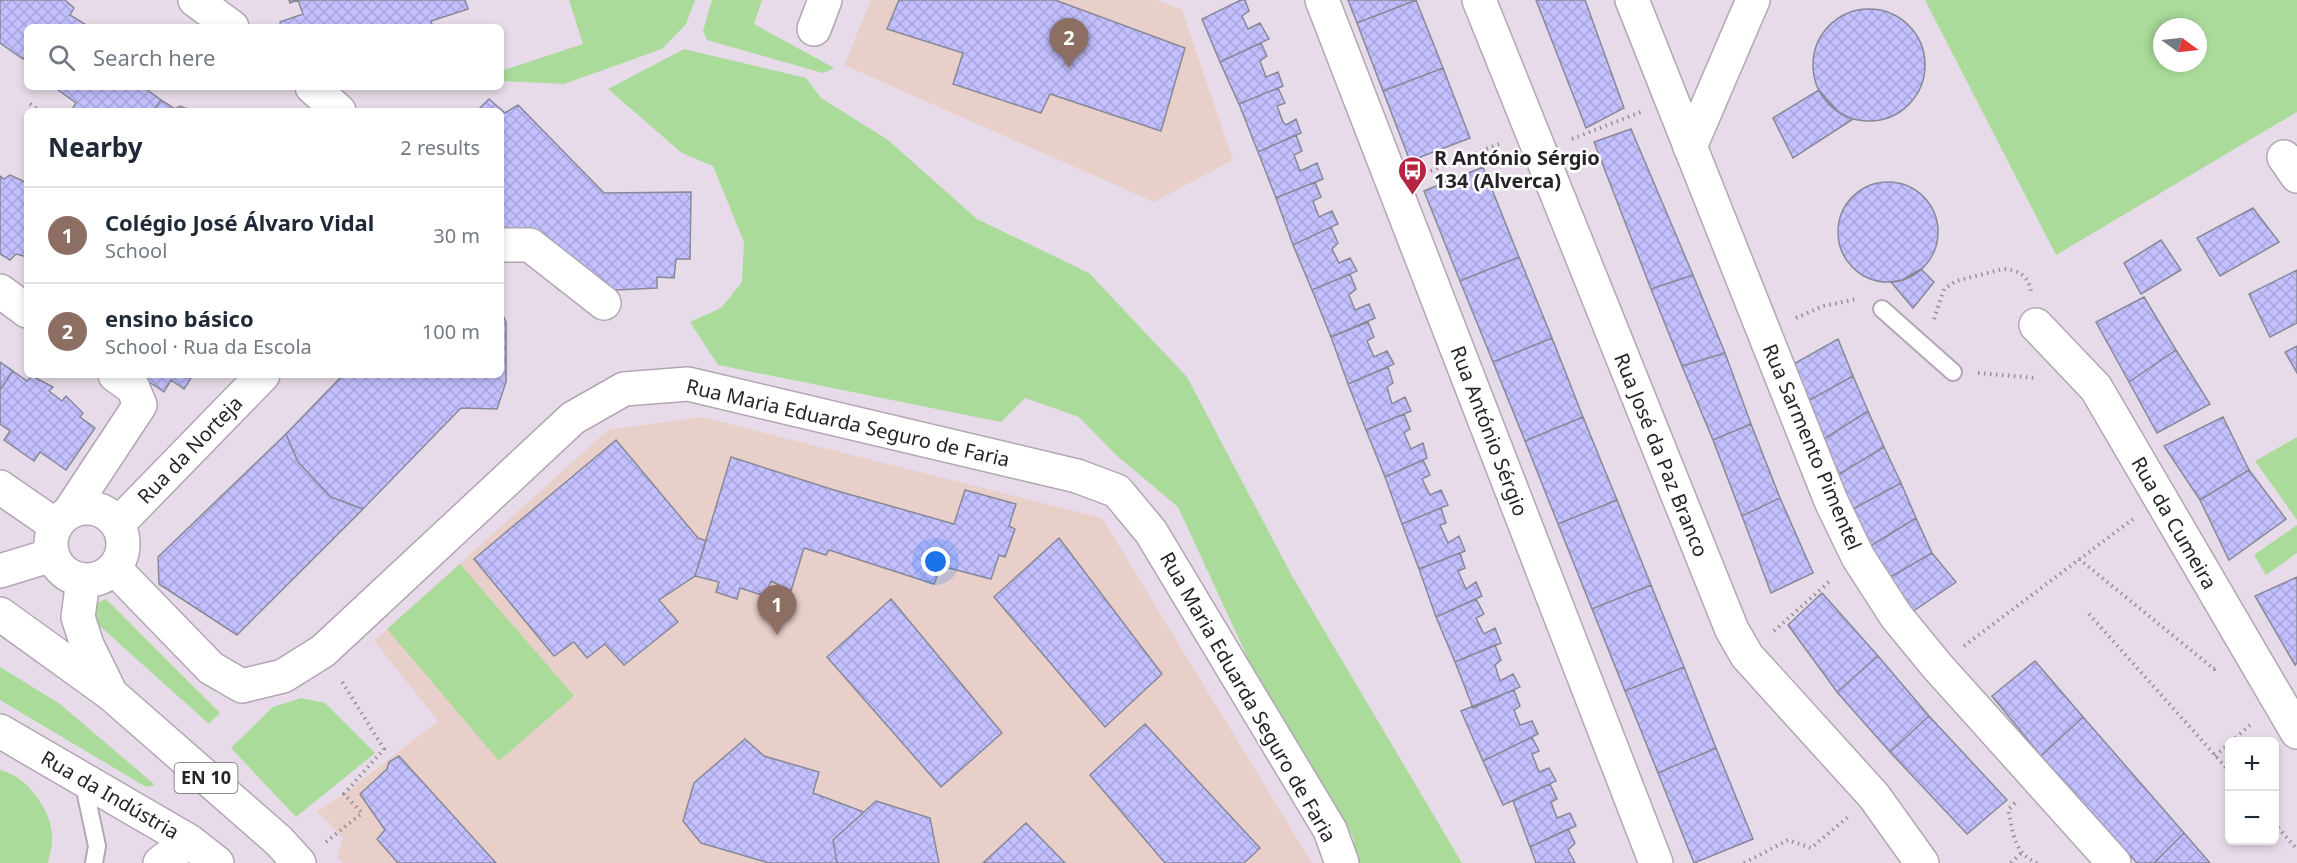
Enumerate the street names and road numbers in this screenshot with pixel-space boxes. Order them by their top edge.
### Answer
street label: Rua Sarmento Pimentel [1757,339,1868,554]
street label: Rua António Sérgio [1445,342,1534,520]
street label: Rua José da Paz Branco [1608,349,1715,561]
street label: Rua Maria Eduarda Seguro de Faria [684,372,1012,473]
street label: Rua da Norteja [131,390,248,510]
street label: Rua da Cumeira [2125,451,2223,594]
street label: Rua Maria Eduarda Seguro de Faria [1154,547,1343,847]
street label: Rua da Indústria [36,744,184,845]
road number: EN 10 [174,763,238,793]

